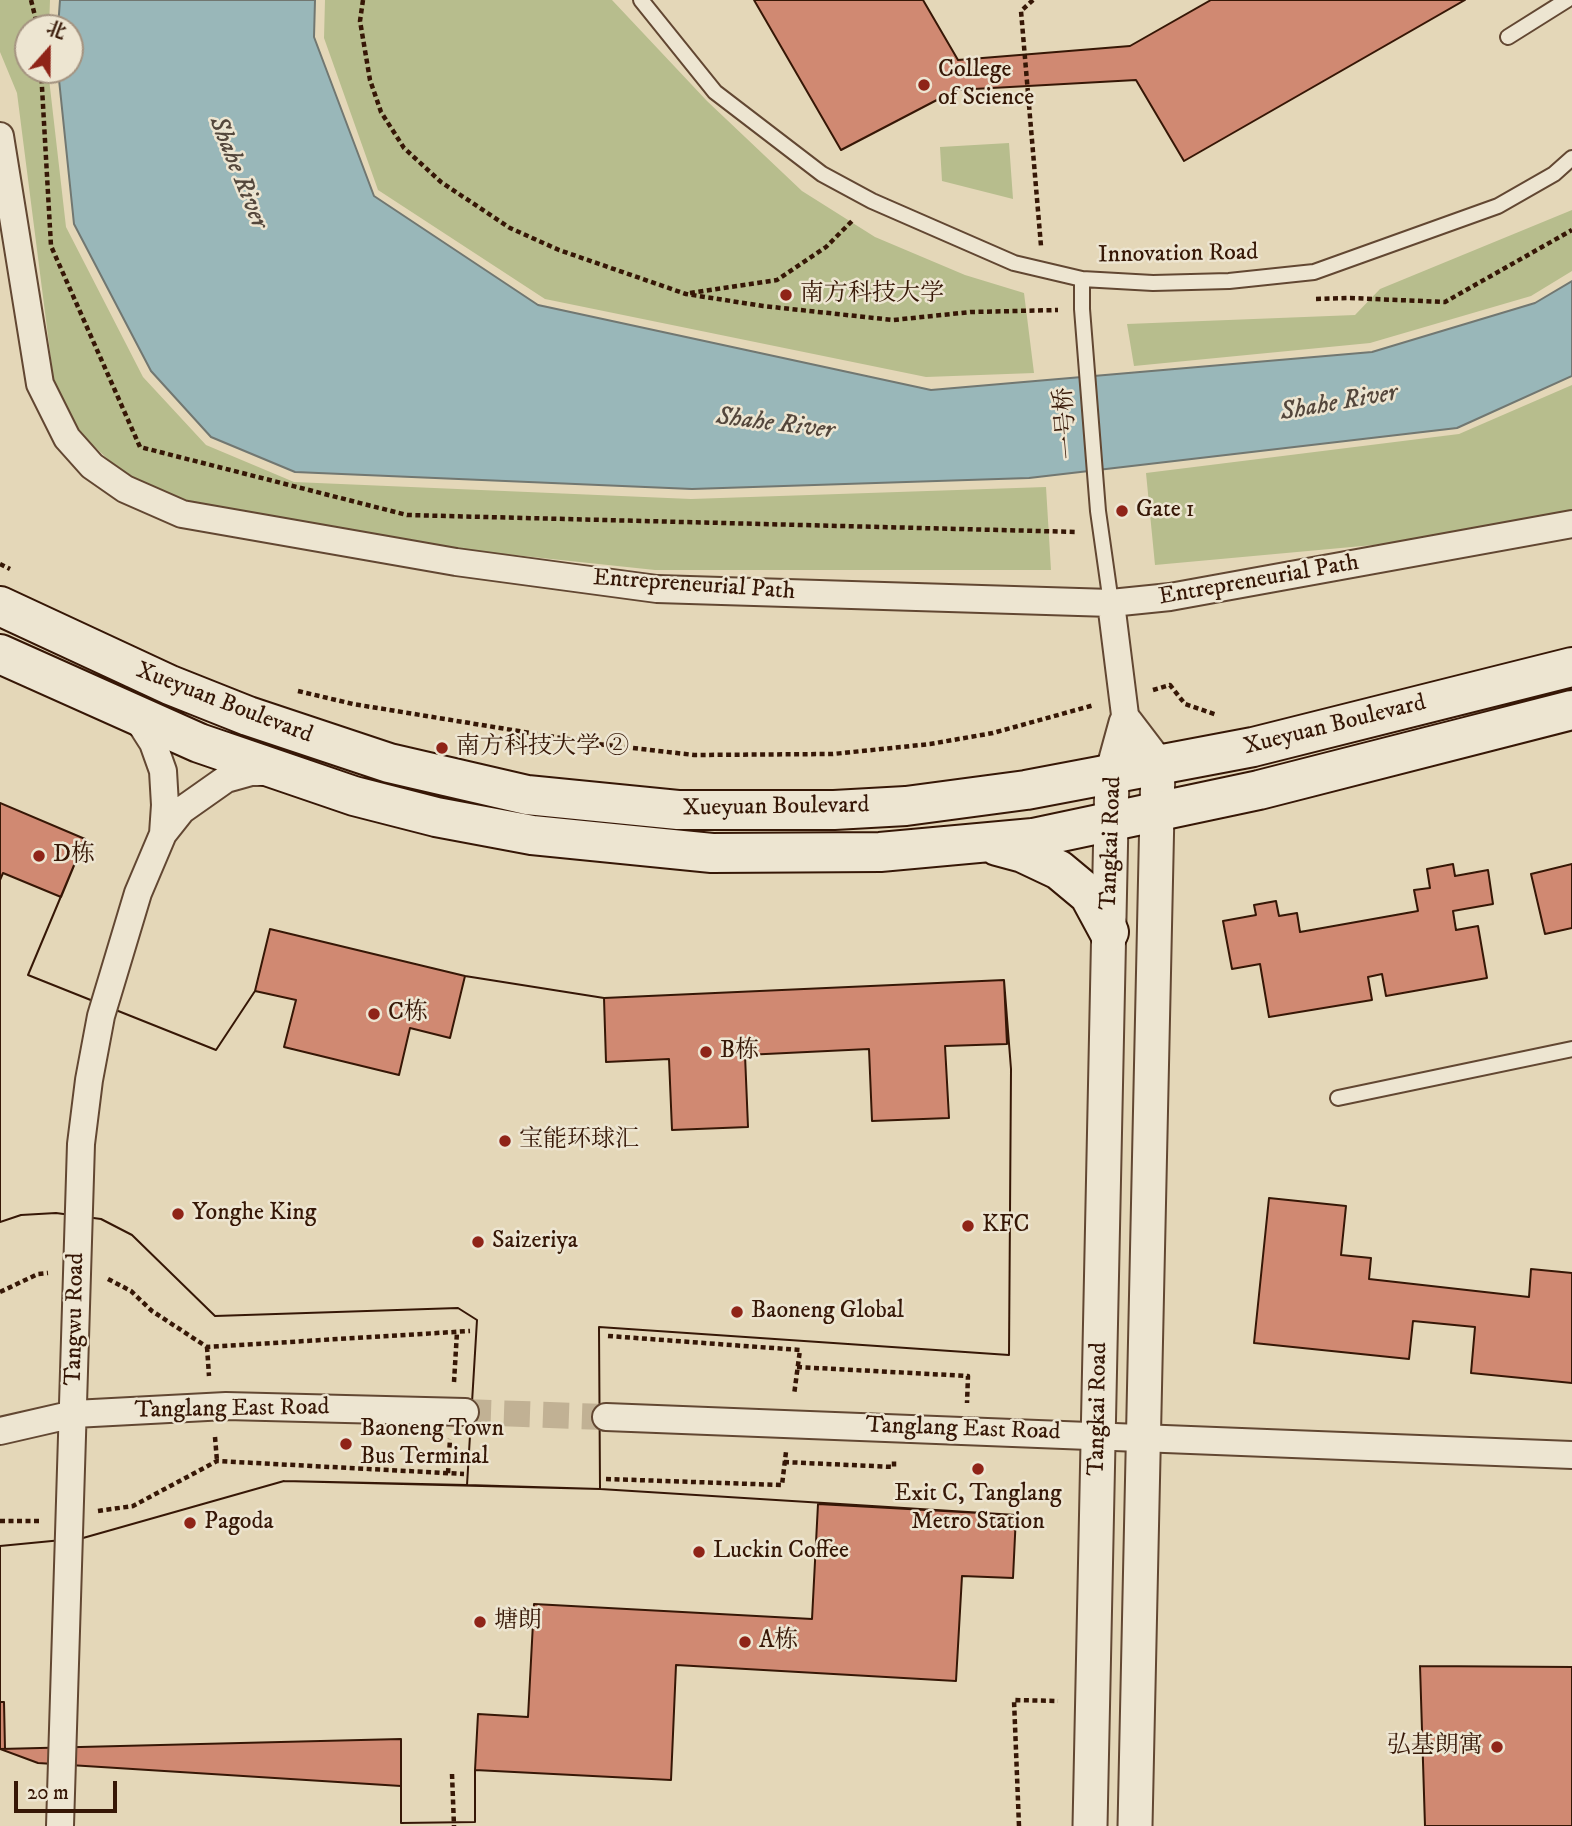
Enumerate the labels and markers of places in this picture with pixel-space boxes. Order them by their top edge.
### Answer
place label: College of Science [938,57,1034,113]
marker: College of Science [916,77,932,93]
place label: 南方科技大学 [800,281,944,309]
marker: 南方科技大学 [778,287,794,303]
place label: Gate 1 [1136,497,1195,525]
marker: Gate 1 [1114,503,1130,519]
place label: 南方科技大学 ② [456,734,629,762]
marker: 南方科技大学 ② [434,740,450,756]
place label: D栋 [53,842,95,870]
marker: D栋 [31,848,47,864]
place label: C栋 [388,1000,428,1028]
marker: C栋 [366,1006,382,1022]
place label: B栋 [720,1038,759,1066]
marker: B栋 [698,1044,714,1060]
place label: 宝能环球汇 [519,1127,639,1155]
marker: 宝能环球汇 [497,1133,513,1149]
place label: Yonghe King [192,1200,316,1228]
marker: Yonghe King [170,1206,186,1222]
place label: KFC [982,1212,1030,1240]
marker: KFC [960,1218,976,1234]
place label: Saizeriya [492,1228,578,1256]
marker: Saizeriya [470,1234,486,1250]
place label: Baoneng Global [751,1298,904,1326]
marker: Baoneng Global [729,1304,745,1320]
place label: Baoneng Town Bus Terminal [360,1416,504,1472]
marker: Baoneng Town Bus Terminal [338,1436,354,1452]
marker: Exit C, Tanglang Metro Station [970,1461,986,1477]
place label: Exit C, Tanglang Metro Station [894,1481,1062,1537]
place label: Pagoda [204,1509,274,1537]
marker: Pagoda [182,1515,198,1531]
place label: Luckin Coffee [713,1538,849,1566]
marker: Luckin Coffee [691,1544,707,1560]
place label: 塘朗 [494,1608,542,1636]
marker: 塘朗 [472,1614,488,1630]
place label: A栋 [759,1628,798,1656]
marker: A栋 [737,1634,753,1650]
place label: 弘基朗寓 [1387,1733,1483,1761]
marker: 弘基朗寓 [1489,1739,1505,1755]

